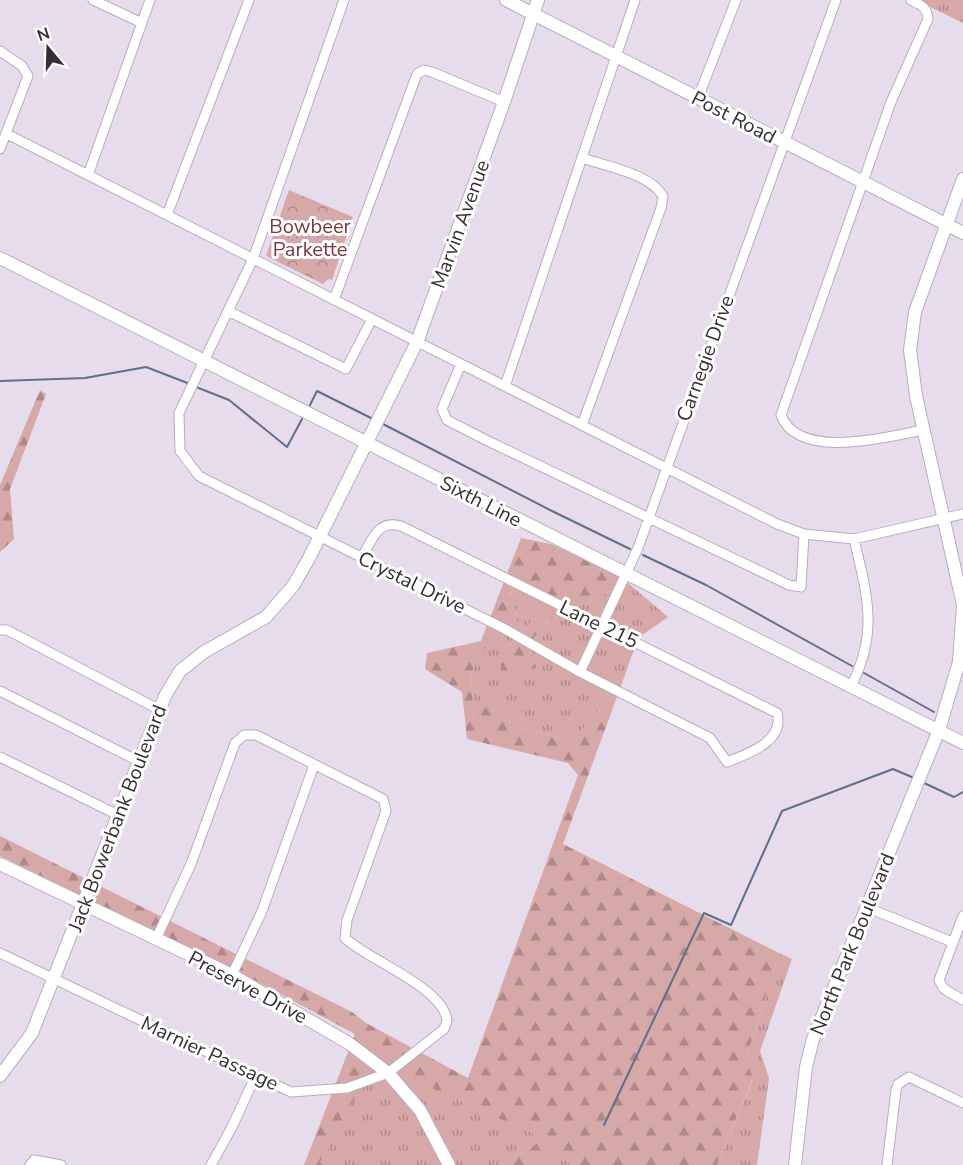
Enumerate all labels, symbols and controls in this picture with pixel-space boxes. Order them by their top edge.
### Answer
north arrow [18,18,78,78]
text: N [34,22,53,47]
street label: Post Road [687,85,781,150]
street label: Marvin Avenue [425,156,496,292]
park label: Bowbeer Parkette [269,213,351,263]
street label: Carnegie Drive [670,291,741,425]
street label: Sixth Line [435,469,526,534]
street label: Crystal Drive [353,545,470,620]
street label: Lane 215 [555,594,643,655]
street label: Jack Bowerbank Boulevard [61,701,173,936]
street label: North Park Boulevard [804,849,901,1039]
street label: Preserve Drive [183,945,312,1030]
street label: Marnier Passage [137,1010,283,1097]

